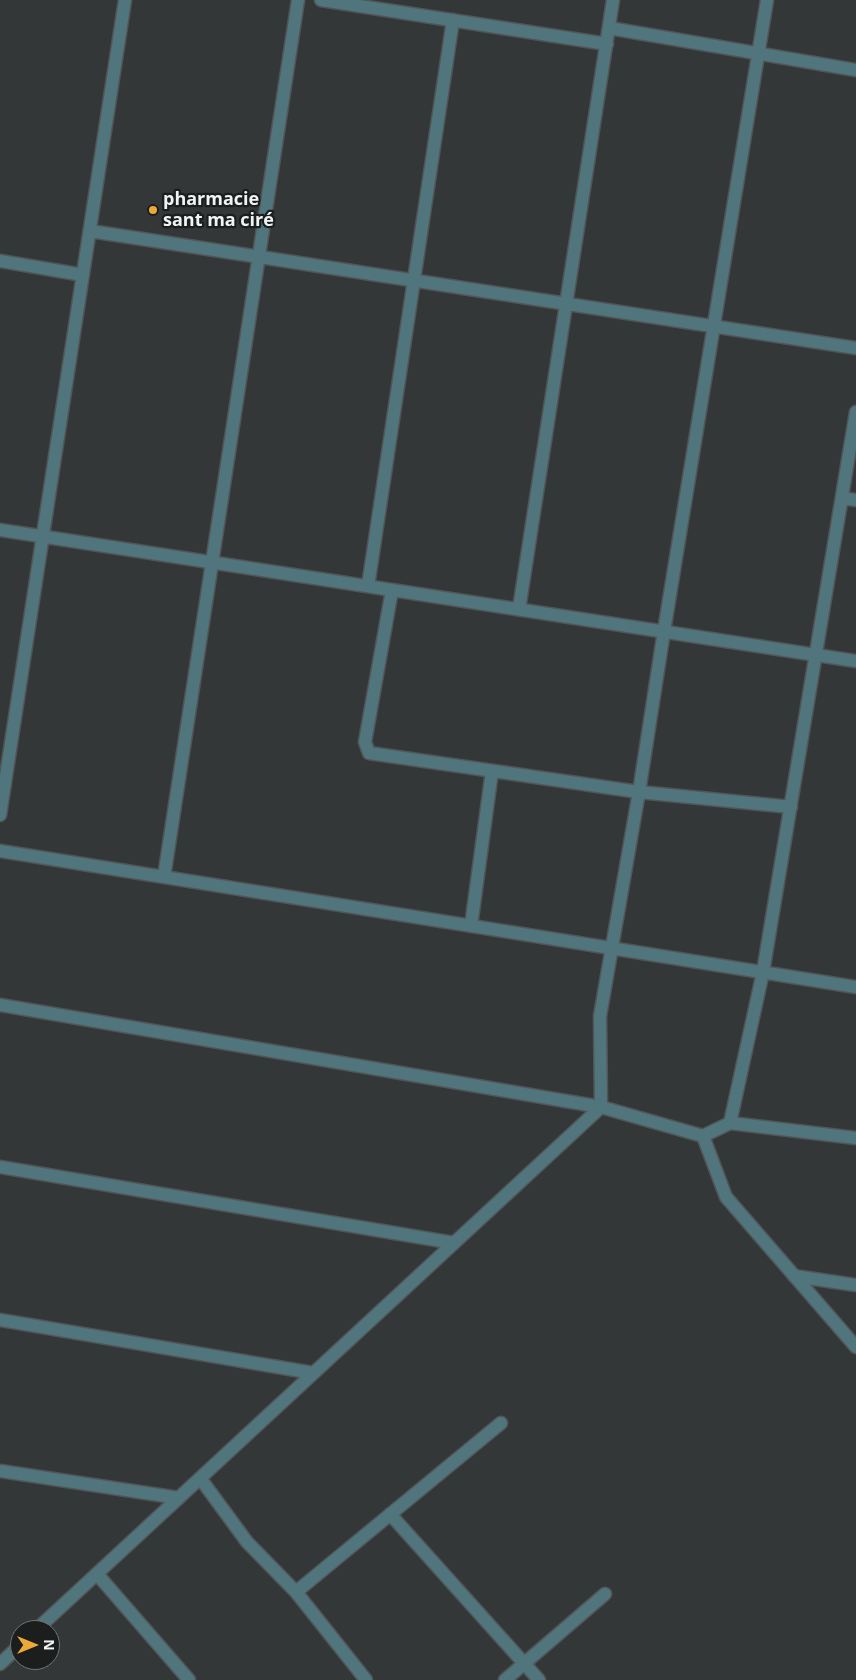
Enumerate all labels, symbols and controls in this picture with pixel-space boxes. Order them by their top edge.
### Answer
place label: pharmacie sant ma ciré [163,189,274,232]
marker: pharmacie sant ma ciré [147,204,159,216]
north arrow [10,1620,60,1670]
text: N [40,1639,59,1651]

